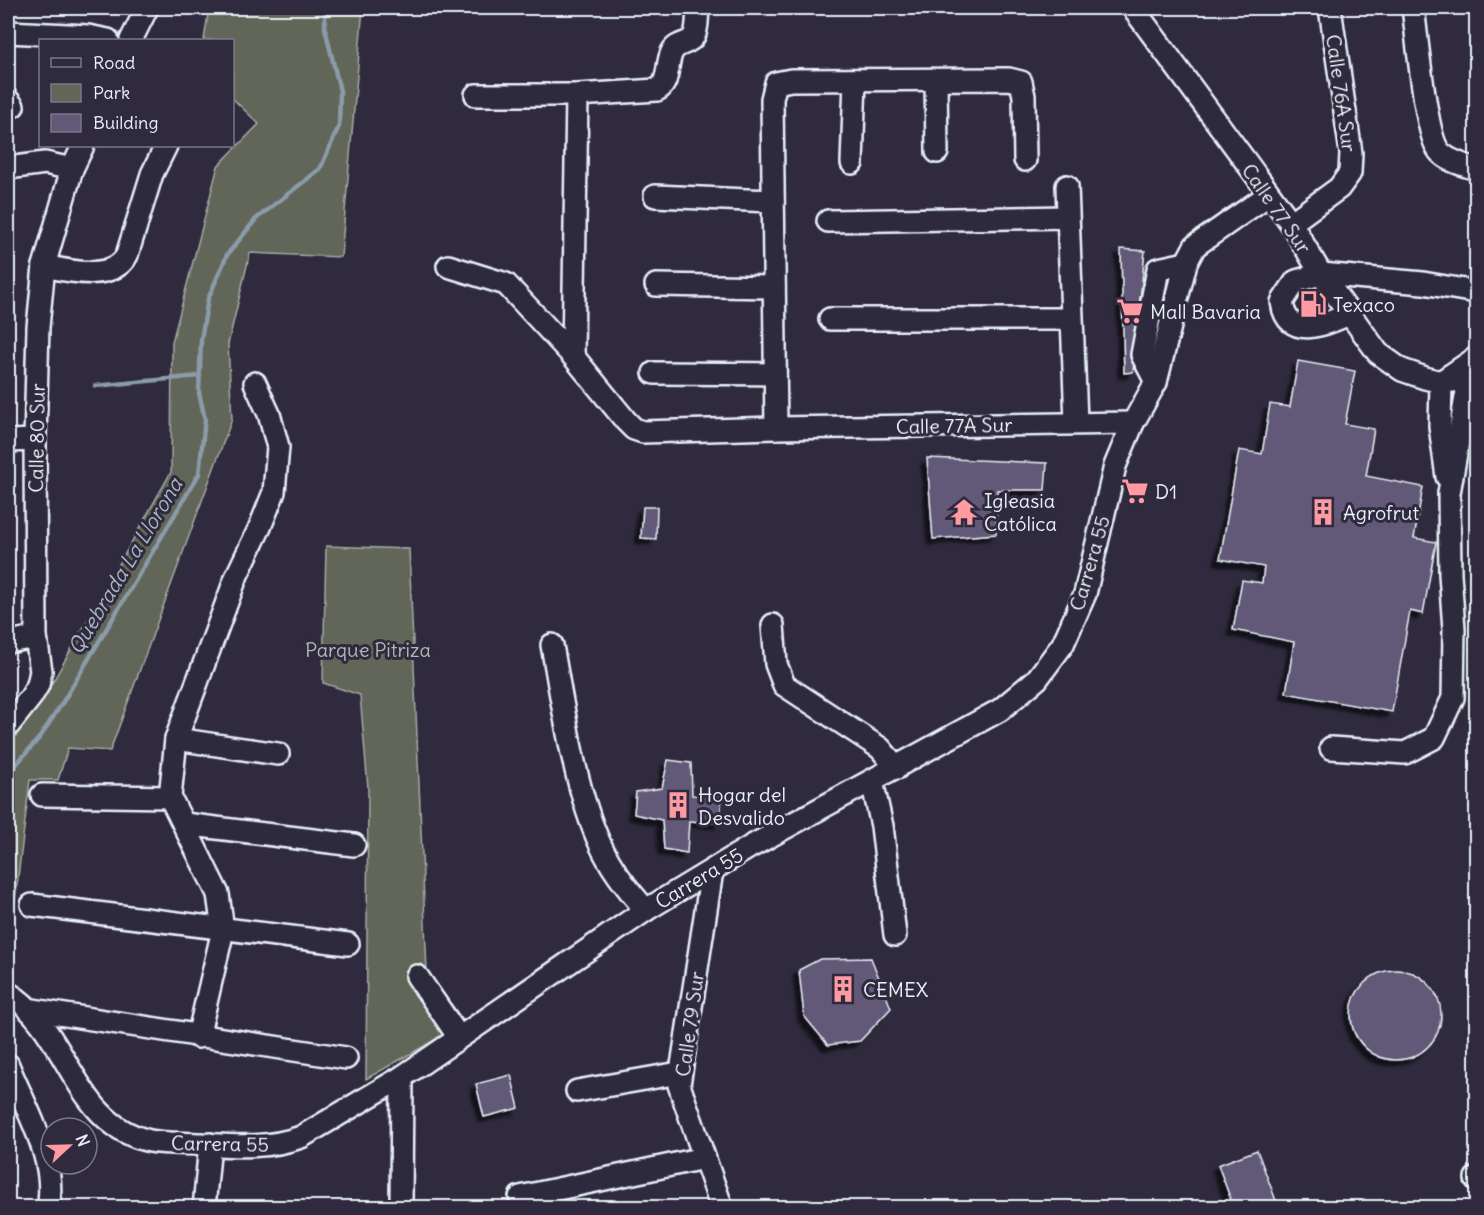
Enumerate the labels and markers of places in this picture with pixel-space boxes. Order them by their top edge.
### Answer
fuel station icon: Texaco [1298,289,1328,319]
place label: Texaco [1333,292,1395,317]
supermarket icon: Mall Bavaria [1115,296,1145,326]
place label: Mall Bavaria [1150,299,1261,324]
supermarket icon: D1 [1120,476,1150,506]
place label: D1 [1155,479,1177,504]
place label: Igleasia Católica [984,488,1057,536]
temple icon: Igleasia Católica [949,497,979,527]
building icon: Agrofrut [1308,497,1338,527]
place label: Agrofrut [1343,500,1419,525]
place label: Hogar del Desvalido [698,782,786,830]
building icon: Hogar del Desvalido [663,790,693,820]
building icon: CEMEX [828,974,858,1004]
place label: CEMEX [863,977,929,1002]

